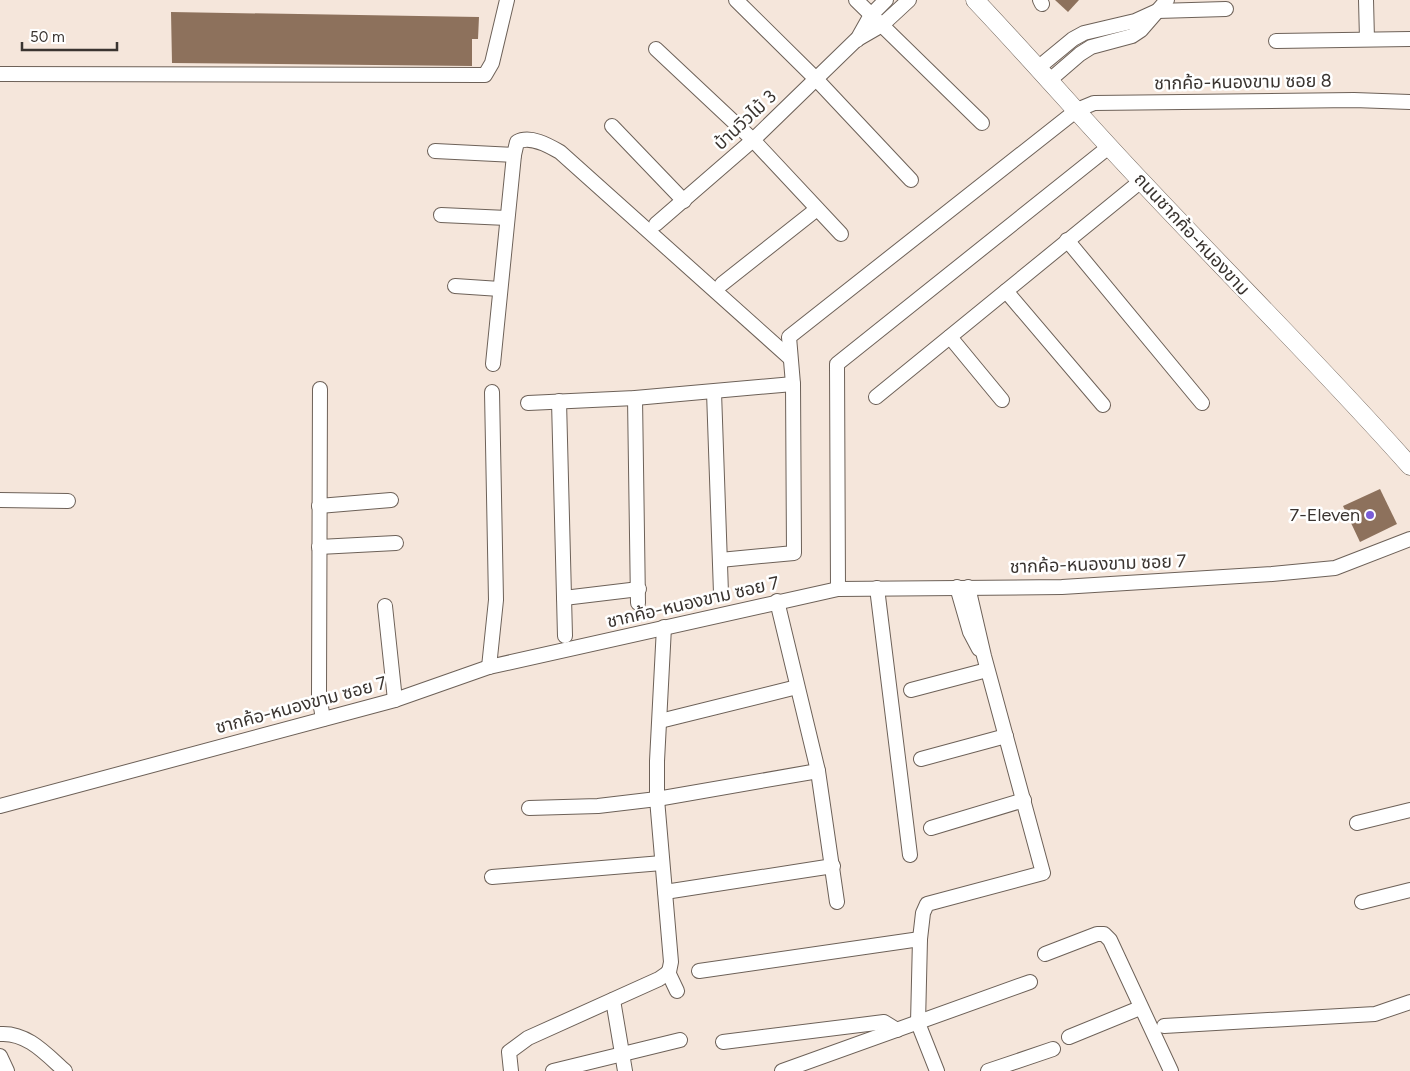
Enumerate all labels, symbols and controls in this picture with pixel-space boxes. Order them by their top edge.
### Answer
scale bar [22,20,118,52]
text: 50 m [30,28,65,46]
street label: ชากค้อ-หนองขาม ซอย 8 [1154,69,1332,95]
street label: บ้านวิวไม้ 3 [709,85,781,155]
street label: ถนนชากค้อ-หนองขาม [1130,168,1254,300]
place label: 7-Eleven [1290,504,1360,526]
marker: 7-Eleven [1364,509,1376,521]
street label: ชากค้อ-หนองขาม ซอย 7 [1010,550,1187,578]
street label: ชากค้อ-หนองขาม ซอย 7 [605,571,782,633]
street label: ชากค้อ-หนองขาม ซอย 7 [213,671,389,738]

